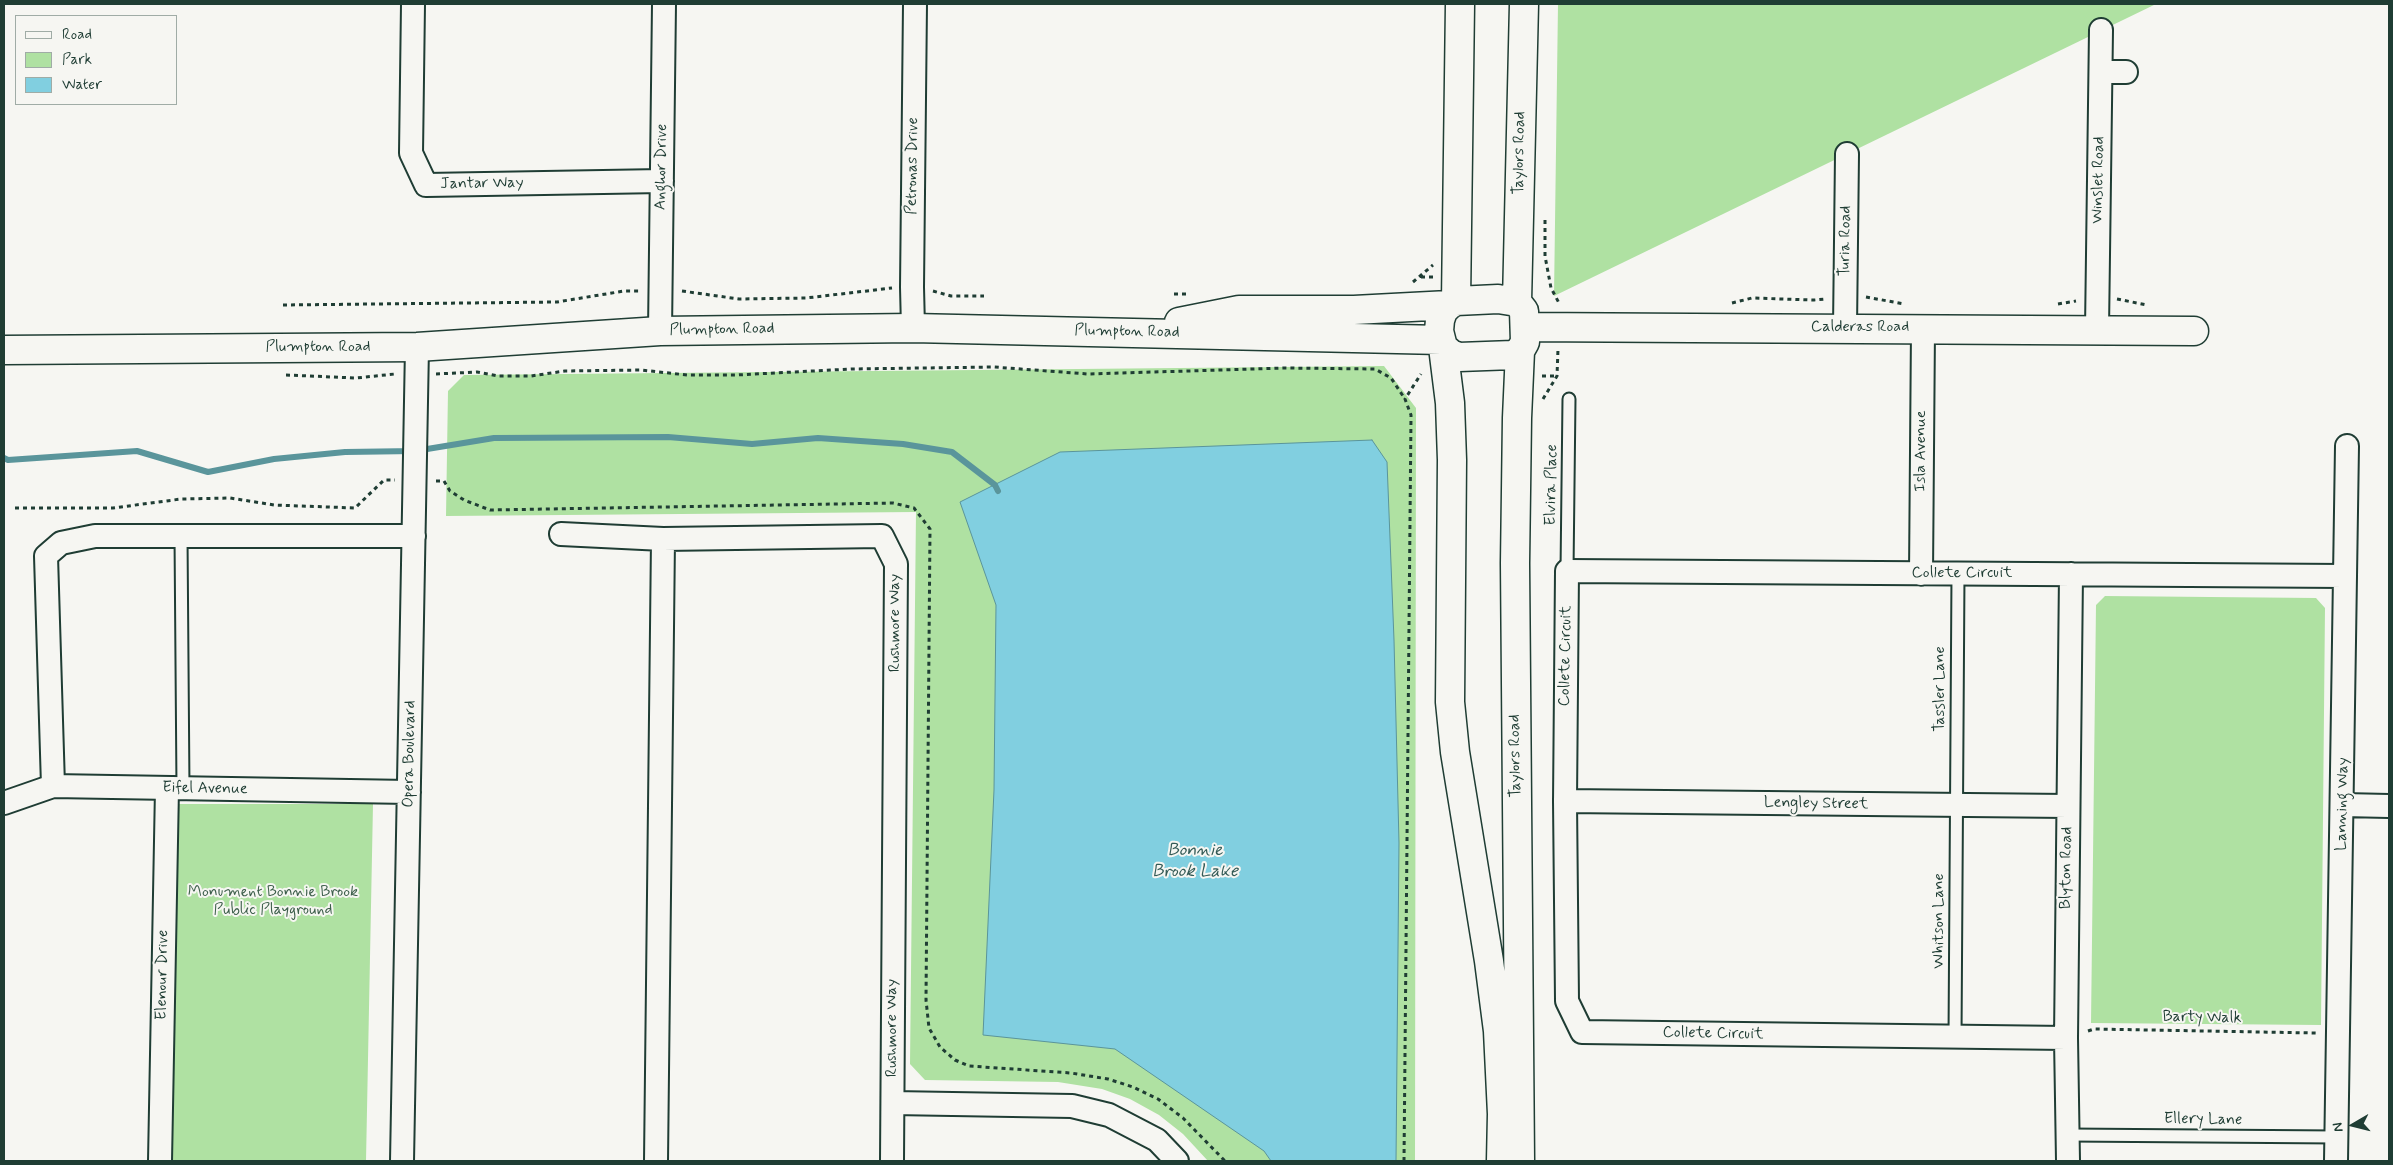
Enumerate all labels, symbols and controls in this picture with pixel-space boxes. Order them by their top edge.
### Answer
legend [15,15,178,105]
text: Road [62,25,92,45]
text: Park [62,50,92,70]
text: Water [62,75,102,95]
street label: Taylors Road [1510,111,1530,195]
street label: Petronas Drive [903,117,923,215]
street label: Anghor Drive [652,124,672,210]
street label: Winslet Road [2089,136,2109,224]
street label: Jantar Way [440,174,524,194]
street label: Turia Road [1836,205,1856,277]
street label: Calderas Road [1811,318,1909,338]
street label: Plumpton Road [669,319,775,341]
street label: Plumpton Road [1074,321,1180,343]
street label: Plumpton Road [265,338,371,358]
street label: Isla Avenue [1912,410,1932,492]
street label: Elvira Place [1542,444,1562,526]
street label: Collete Circuit [1911,564,2013,584]
street label: Rushmore Way [886,574,906,672]
street label: Collete Circuit [1556,605,1576,707]
street label: Tassler Lane [1931,646,1951,732]
street label: Opera Boulevard [399,700,421,808]
street label: Taylors Road [1506,714,1526,798]
street label: Lanning Way [2333,757,2353,851]
street label: Eifel Avenue [162,779,248,799]
street label: Lengley Street [1764,793,1868,815]
street label: Blyton Road [2057,827,2077,909]
water label: Bonnie Brook Lake [1152,840,1238,882]
street label: Whitson Lane [1930,873,1950,969]
park label: Monument Bonnie Brook Public Playground [188,883,358,921]
street label: Elenour Drive [153,930,173,1020]
street label: Rushmore Way [883,979,903,1077]
street label: Barty Walk [2162,1008,2242,1028]
street label: Collete Circuit [1662,1024,1764,1044]
north arrow [2328,1100,2378,1150]
street label: Ellery Lane [2164,1110,2242,1130]
text: N [2329,1121,2348,1133]

